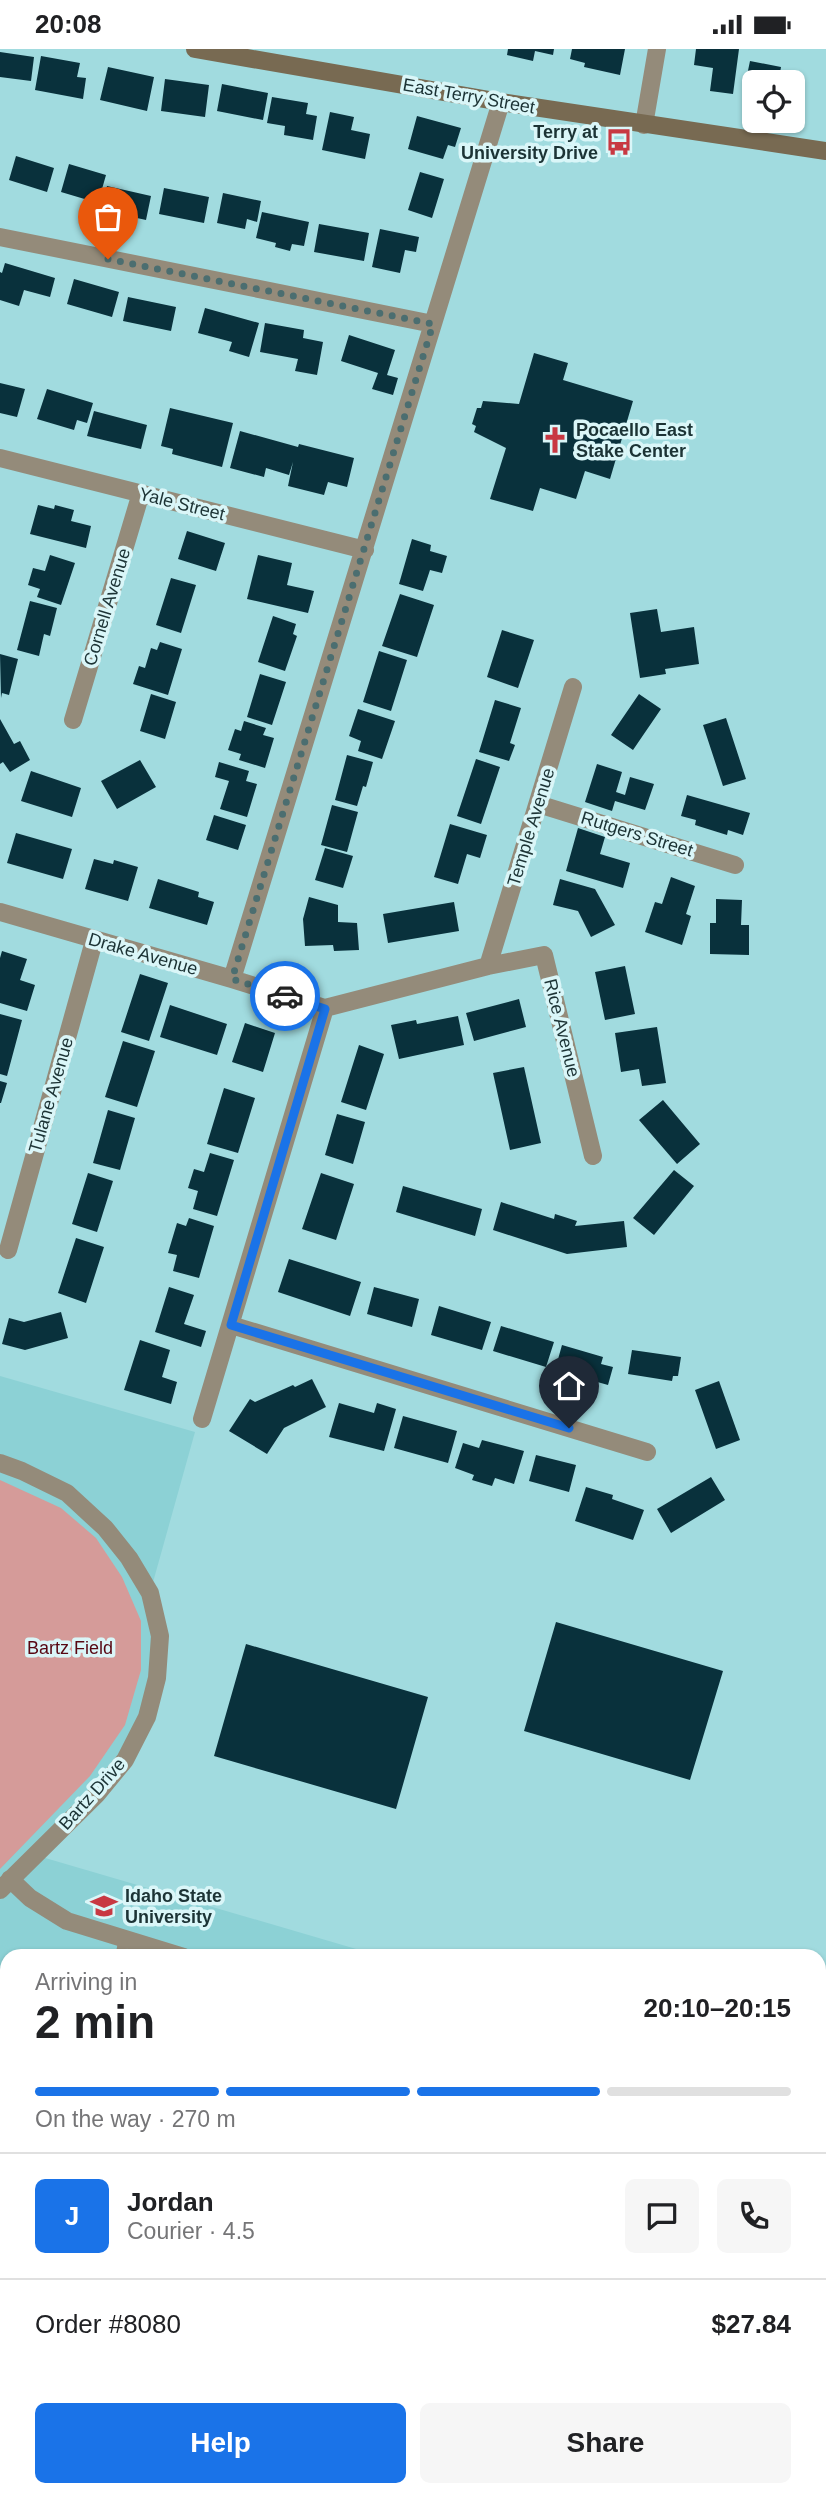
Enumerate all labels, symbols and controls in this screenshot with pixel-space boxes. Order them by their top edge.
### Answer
text: 20:08 [35,9,102,39]
map controls [742,70,805,133]
button: locate [742,70,805,133]
street label: East Terry Street [401,75,537,117]
place label: Terry at University Drive [461,122,598,163]
bus stop icon: Terry at University Drive [604,127,634,157]
pin [78,187,138,259]
icon: bag [89,198,127,236]
place label: Pocaello East Stake Center [576,420,693,461]
church icon: Pocaello East Stake Center [540,425,570,455]
street label: Yale Street [137,484,227,524]
street label: Cornell Avenue [80,546,134,668]
street label: Temple Avenue [503,765,559,889]
street label: Rutgers Street [579,807,695,861]
street label: Drake Avenue [86,929,200,979]
courier [250,961,320,1031]
icon: car [266,977,304,1015]
street label: Rice Avenue [540,977,584,1079]
street label: Tulane Avenue [25,1035,77,1155]
pin [539,1356,599,1428]
icon: home [550,1367,588,1405]
park label: Bartz Field [27,1638,113,1658]
street label: Bartz Drive [55,1754,129,1834]
place label: Idaho State University [125,1886,222,1927]
school or university icon: Idaho State University [89,1891,119,1921]
text: Arriving in [35,1969,137,1995]
text: 20:10–20:15 [644,1993,791,2023]
text: 2 min [35,1996,155,2048]
text: On the way · 270 m [35,2106,236,2132]
button: chat [625,2179,699,2253]
button: phone [717,2179,791,2253]
text: Jordan [127,2187,214,2217]
text: J [65,2201,79,2231]
text: Courier · 4.5 [127,2218,255,2244]
text: Order #8080 [35,2309,181,2339]
text: $27.84 [711,2309,791,2339]
button: Help [35,2403,406,2483]
button: Share [420,2403,791,2483]

